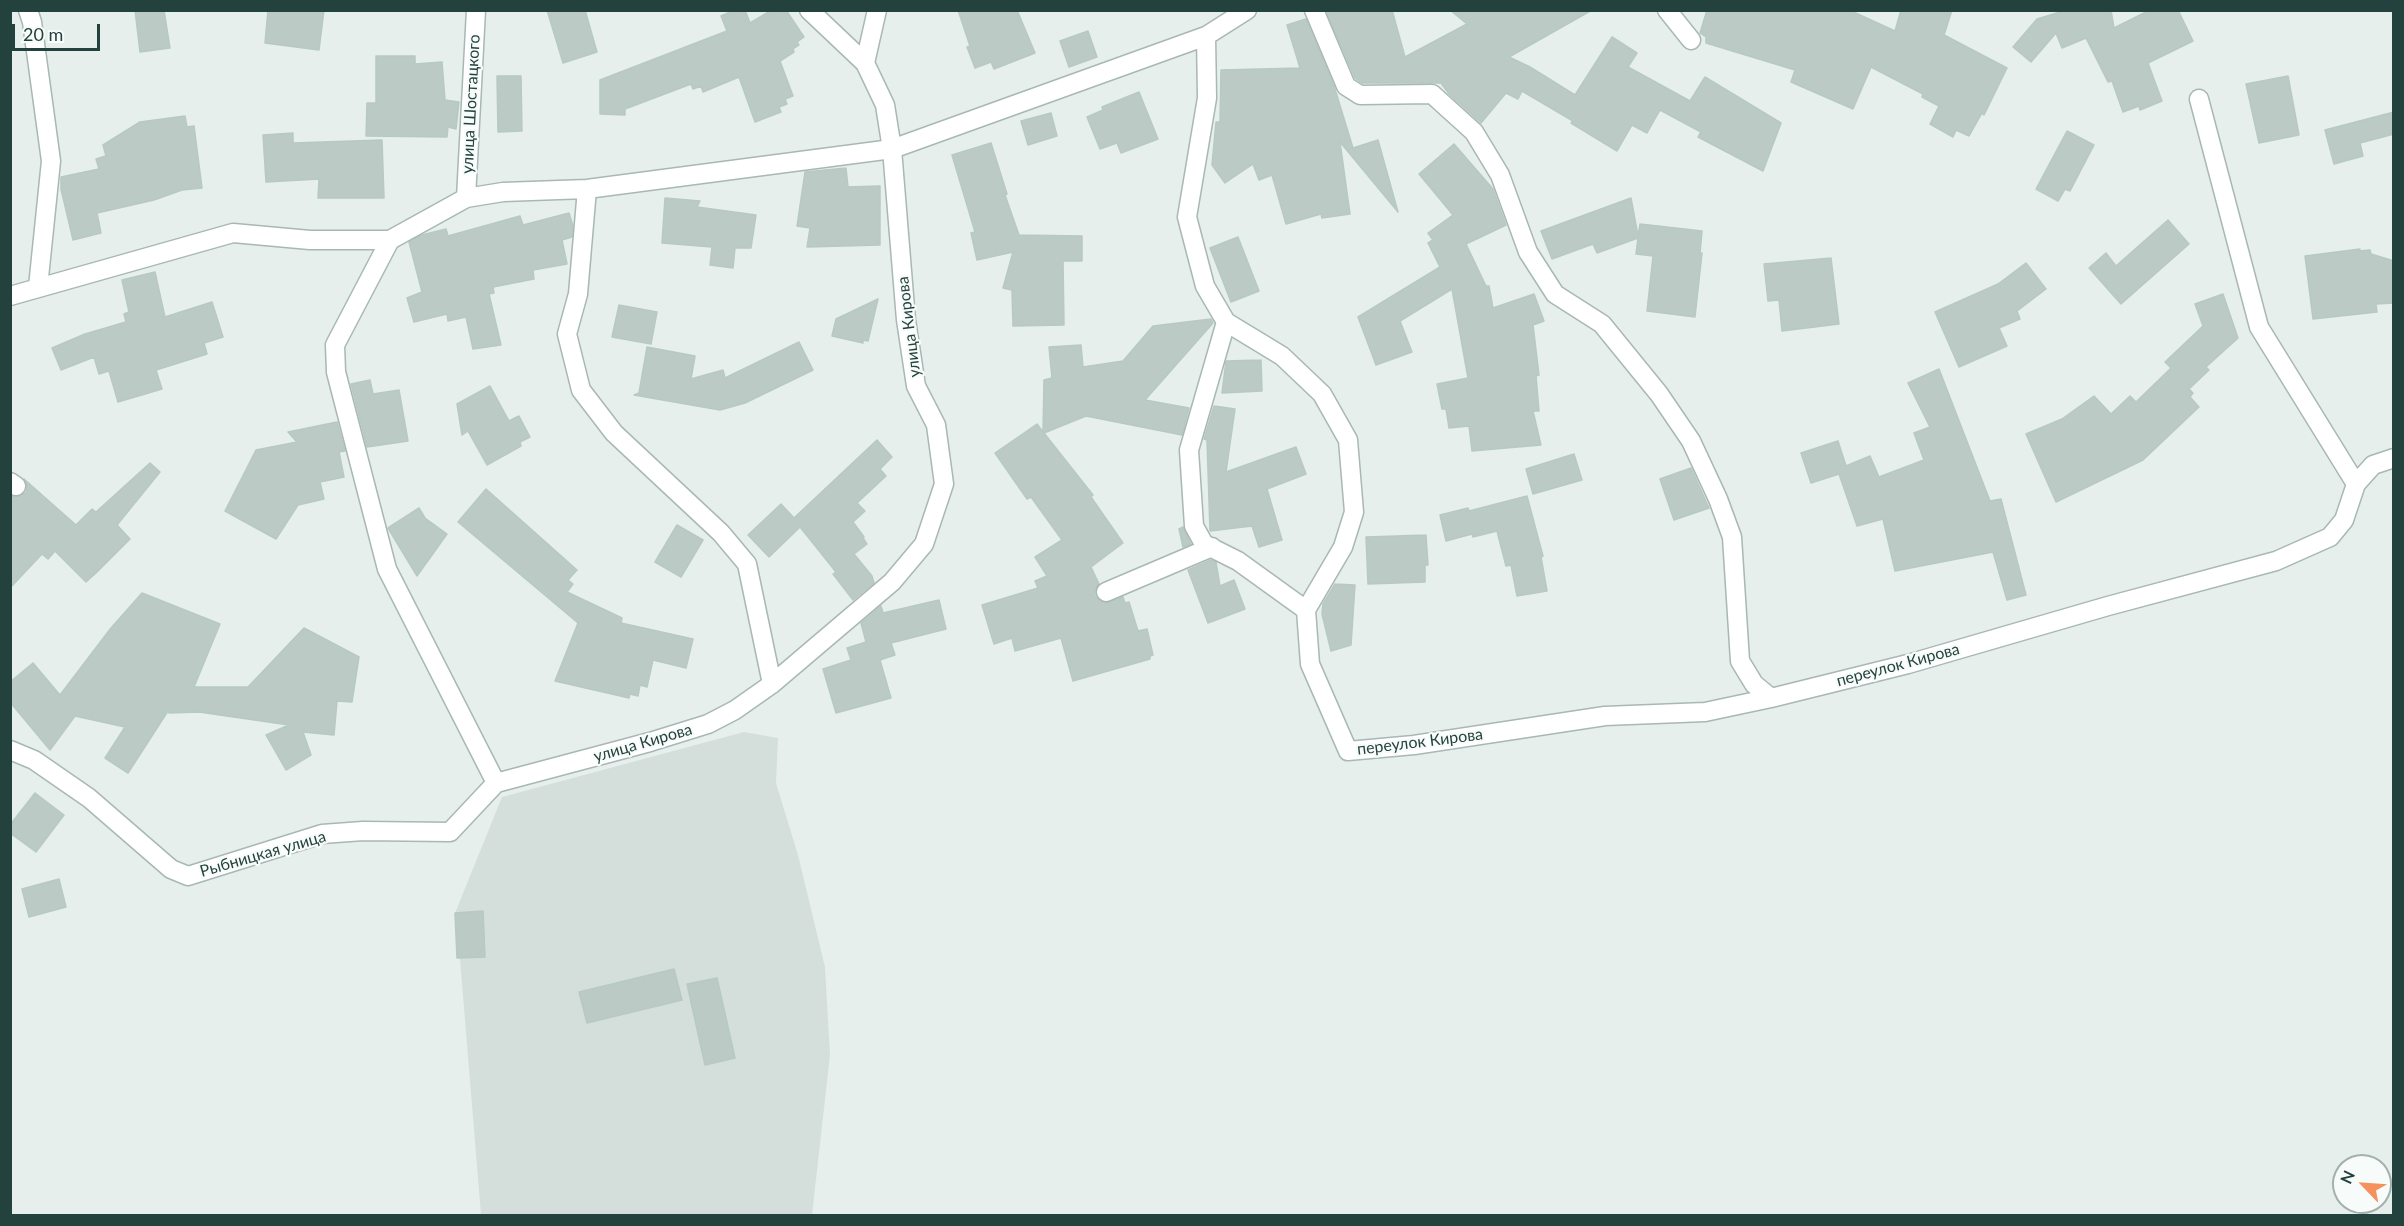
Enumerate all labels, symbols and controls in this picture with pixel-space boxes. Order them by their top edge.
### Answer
scale bar [15,12,104,50]
text: 20 m [23,23,63,45]
street label: улица Шостацкого [458,34,484,174]
street label: улица Кирова [893,275,925,379]
street label: переулок Кирова [1834,639,1962,691]
street label: улица Кирова [592,720,694,766]
street label: переулок Кирова [1356,725,1484,759]
street label: Рыбницкая улица [198,827,328,881]
north arrow [2332,1154,2392,1214]
text: N [2336,1167,2358,1187]

